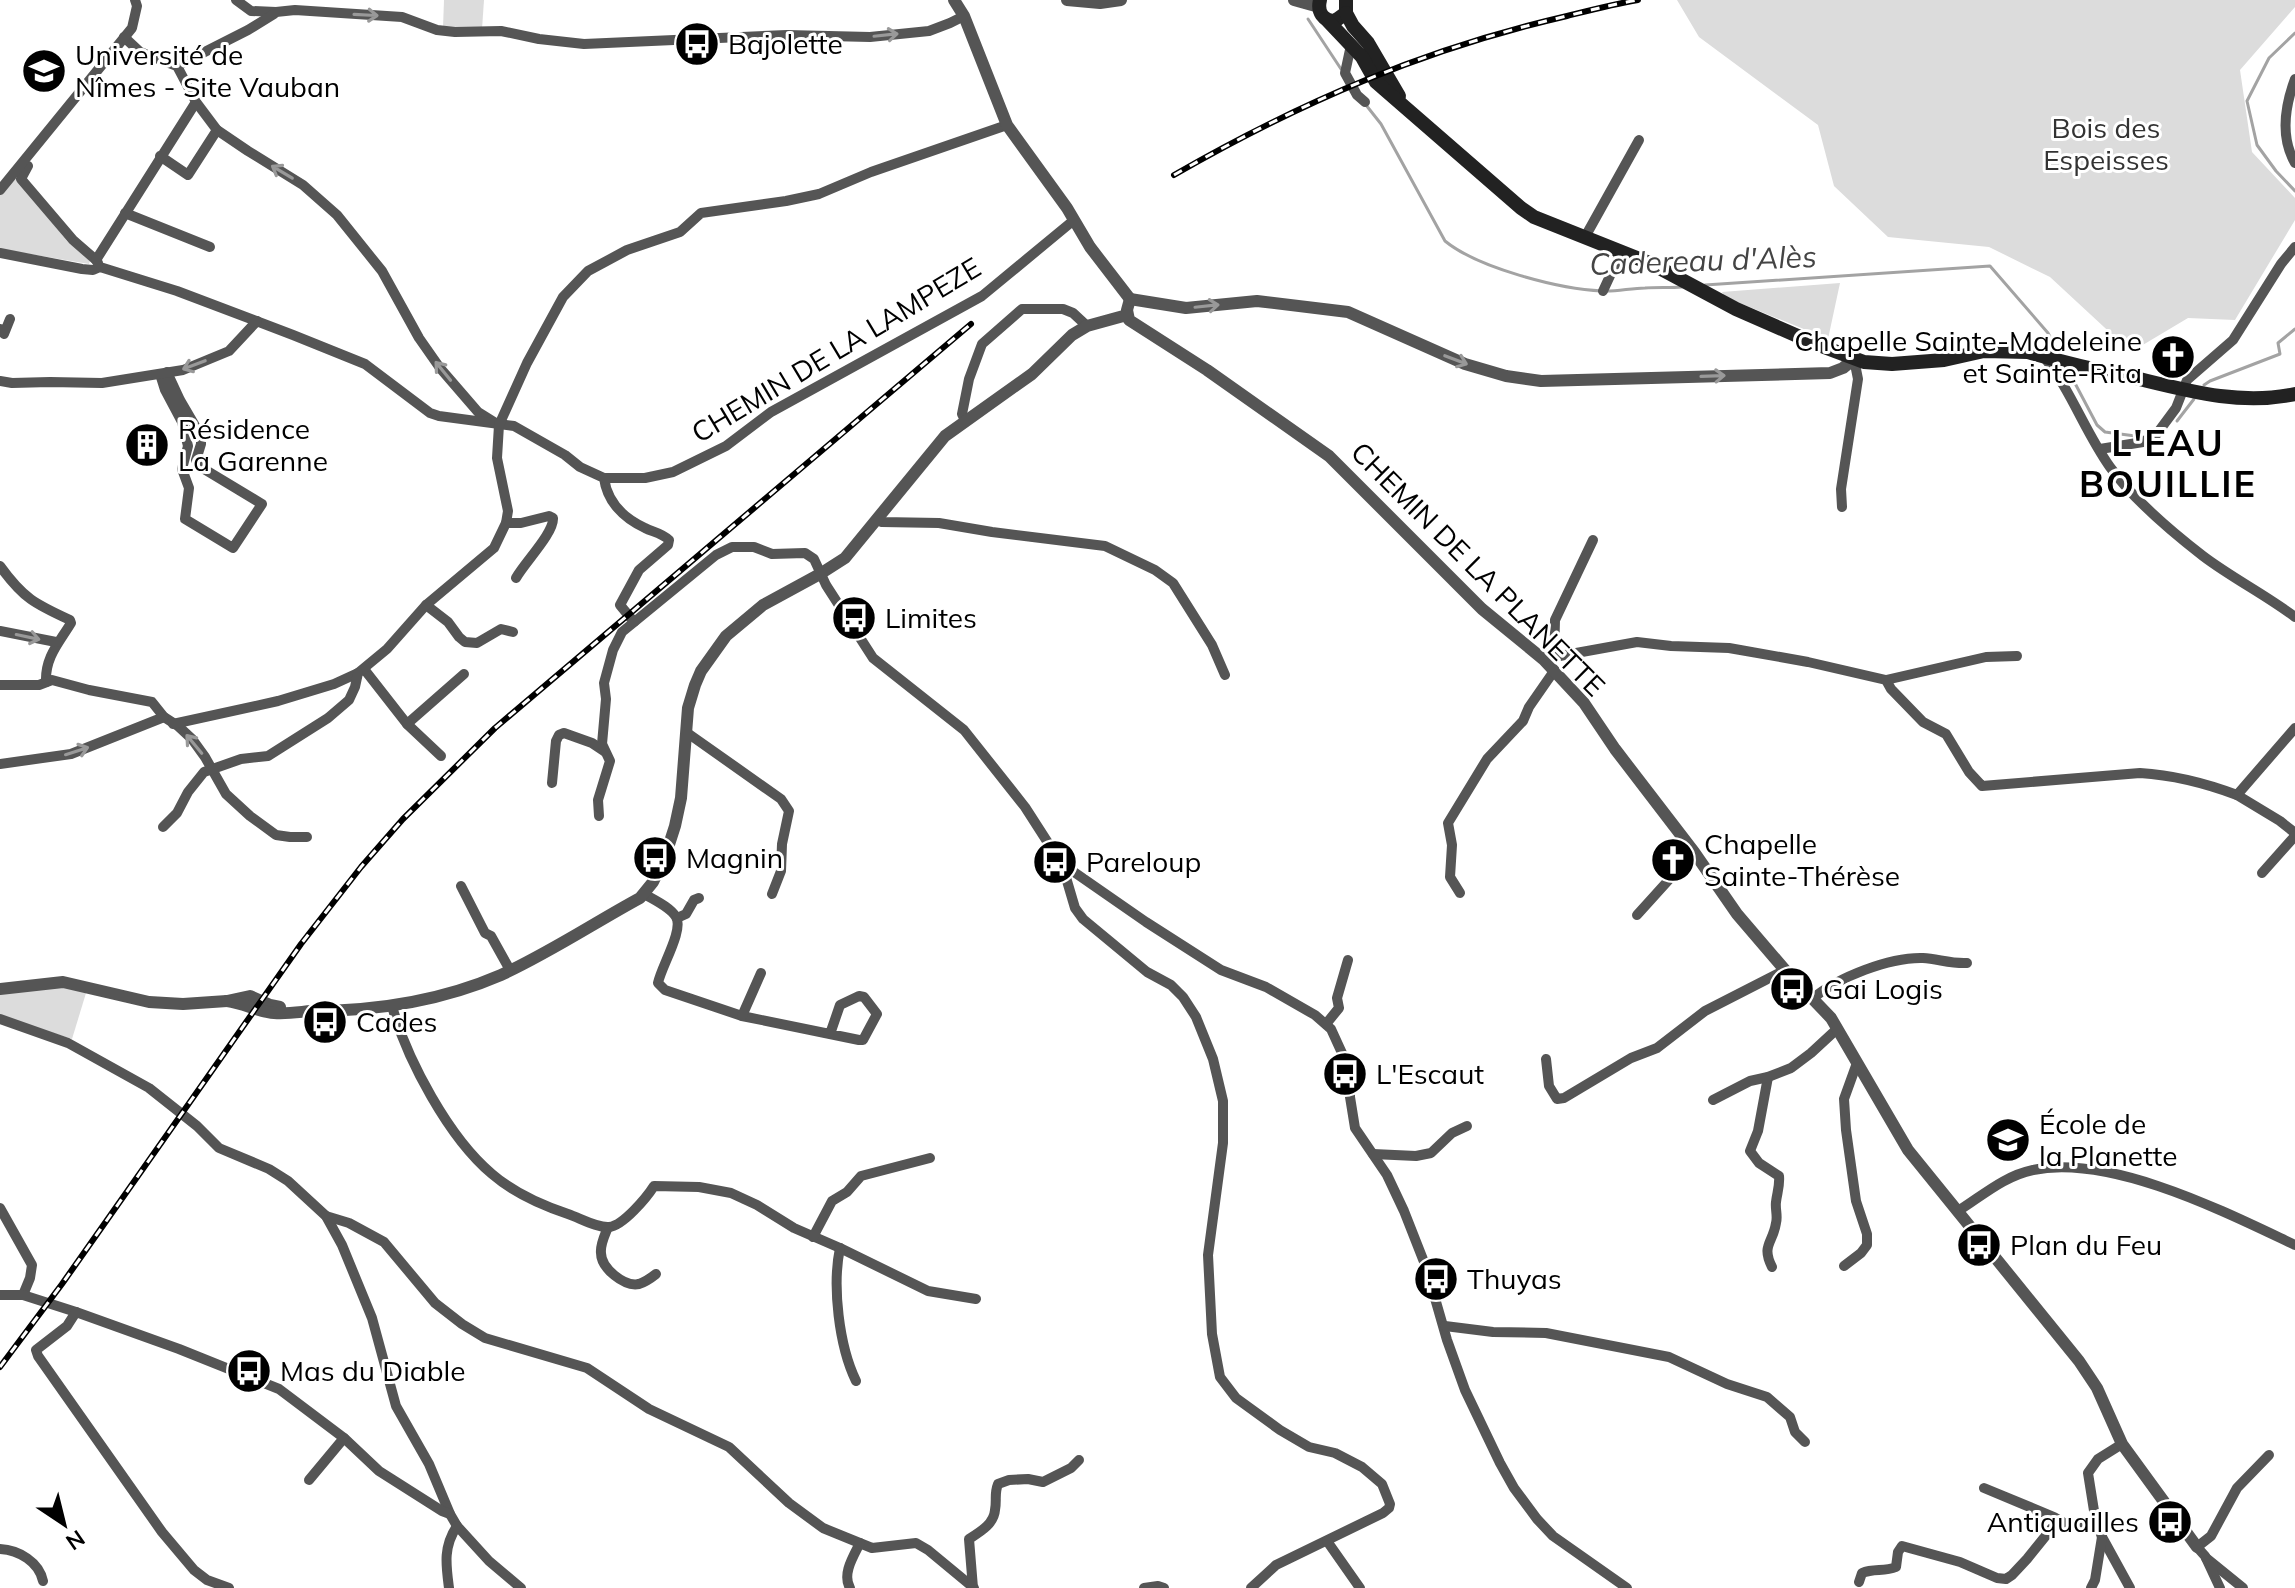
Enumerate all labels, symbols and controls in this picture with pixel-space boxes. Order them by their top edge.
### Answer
one-way arrow [352,8,379,23]
bus stop icon: Bajolette [673,20,721,68]
place label: Bajolette [728,26,843,61]
one-way arrow [872,28,899,43]
place label: Université de Nîmes - Site Vauban [75,37,340,104]
school or university icon: Université de Nîmes - Site Vauban [20,47,68,95]
park label: Bois des Espeisses [2043,110,2169,177]
one-way arrow [271,164,294,180]
water label: Cadereau d'Alès [1589,237,1817,283]
street label: CHEMIN DE LA LAMPEZE [685,249,987,450]
one-way arrow [1193,299,1220,314]
place label: Chapelle Sainte-Madeleine et Sainte-Rita [1794,323,2142,390]
church icon: Chapelle Sainte-Madeleine et Sainte-Rita [2149,333,2197,381]
one-way arrow [1443,354,1468,368]
one-way arrow [182,359,207,373]
one-way arrow [435,361,452,382]
one-way arrow [1699,369,1726,384]
place label: Résidence La Garenne [178,411,328,478]
district label: L'EAU BOUILLIE [2079,420,2257,506]
building icon: Résidence La Garenne [123,421,171,469]
street label: CHEMIN DE LA PLANETTE [1344,434,1613,703]
bus stop icon: Limites [830,594,878,642]
place label: Limites [885,600,977,635]
one-way arrow [15,630,40,645]
one-way arrow [185,734,203,754]
one-way arrow [63,743,89,758]
place label: Chapelle Sainte-Thérèse [1704,826,1900,893]
bus stop icon: Magnin [631,834,679,882]
church icon: Chapelle Sainte-Thérèse [1649,836,1697,884]
bus stop icon: Pareloup [1031,838,1079,886]
place label: Magnin [686,840,783,875]
place label: Pareloup [1086,844,1201,879]
bus stop icon: Gai Logis [1768,965,1816,1013]
place label: Gai Logis [1823,971,1943,1006]
bus stop icon: Cades [301,998,349,1046]
place label: Cades [356,1004,437,1039]
bus stop icon: L'Escaut [1321,1050,1369,1098]
place label: L'Escaut [1376,1056,1484,1091]
place label: École de la Planette [2039,1106,2177,1173]
school or university icon: École de la Planette [1984,1116,2032,1164]
bus stop icon: Plan du Feu [1955,1221,2003,1269]
place label: Plan du Feu [2010,1227,2162,1262]
bus stop icon: Thuyas [1412,1255,1460,1303]
place label: Thuyas [1467,1261,1562,1296]
bus stop icon: Mas du Diable [225,1347,273,1395]
place label: Mas du Diable [280,1353,465,1388]
north arrow [24,1484,104,1564]
bus stop icon: Antiquailles [2146,1498,2194,1546]
place label: Antiquailles [1987,1504,2139,1539]
text: N [61,1524,90,1557]

